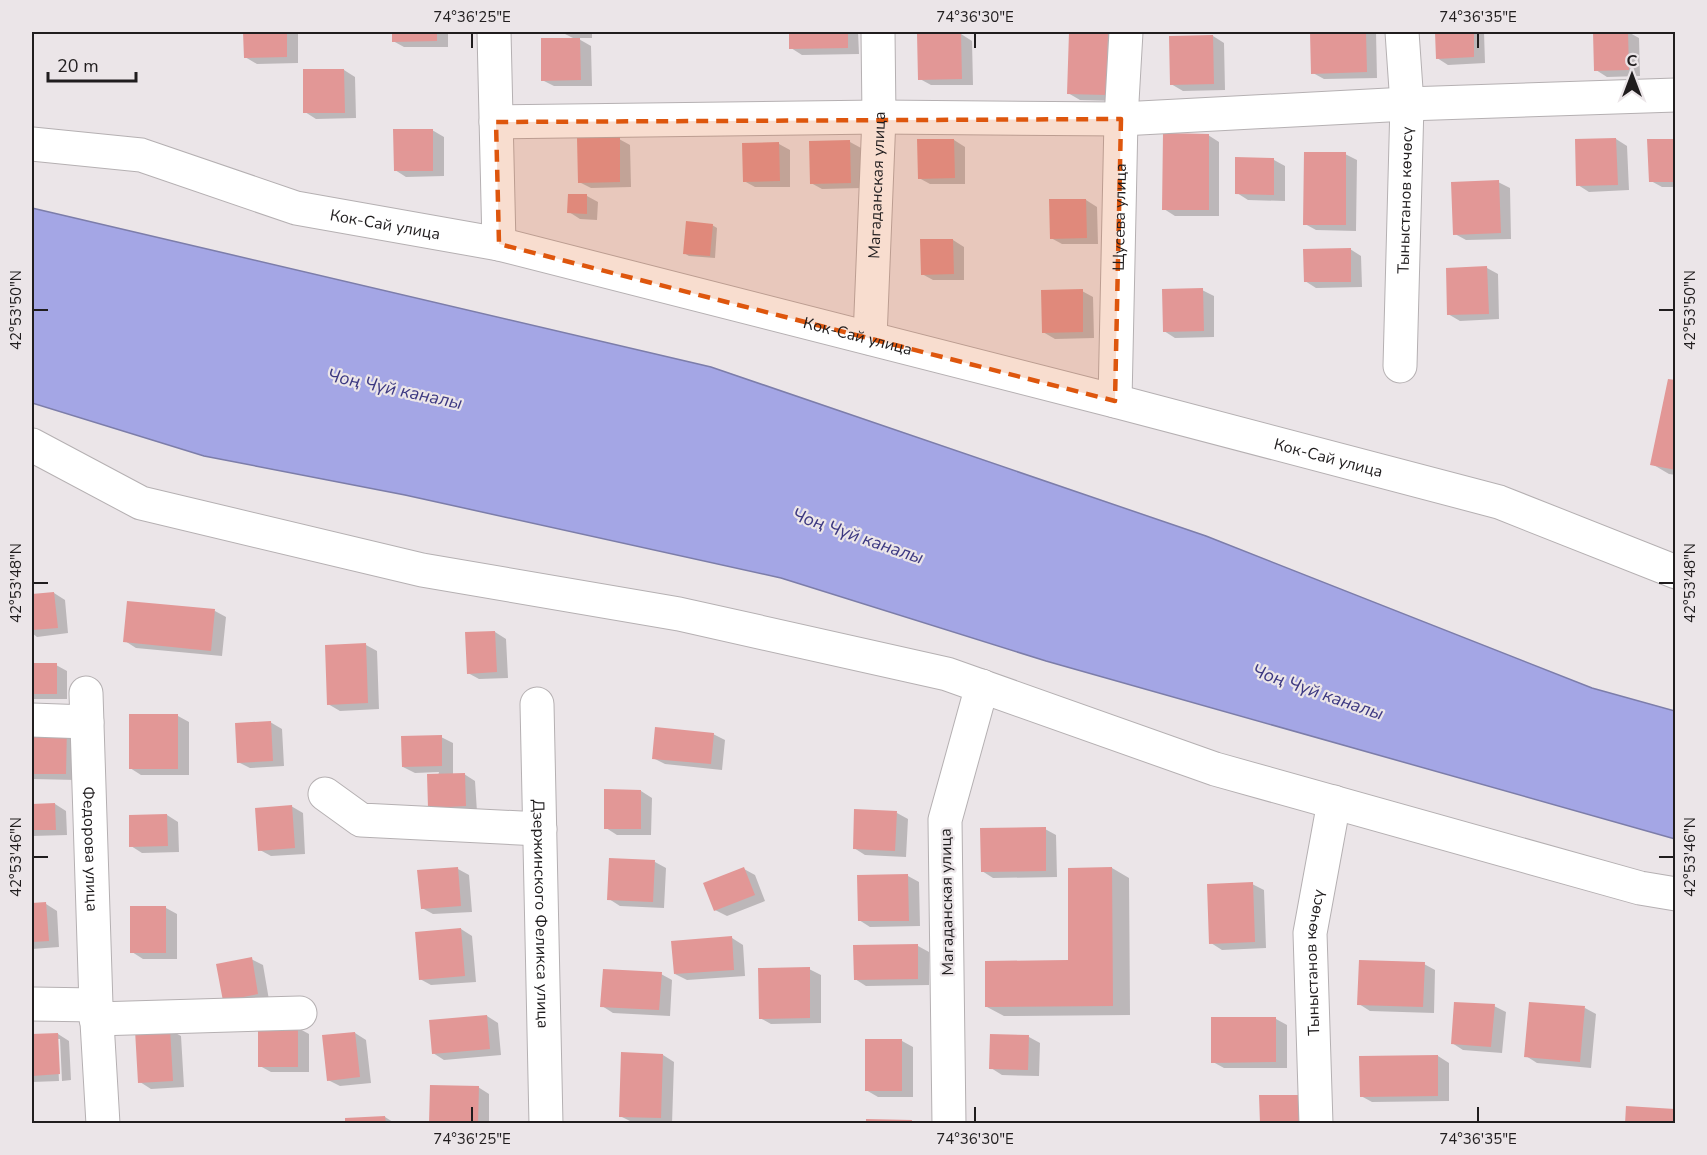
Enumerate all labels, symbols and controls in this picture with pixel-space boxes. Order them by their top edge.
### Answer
text: 74°36'25"E [433,7,511,27]
text: 74°36'30"E [936,7,1014,27]
text: 74°36'35"E [1439,7,1517,27]
scale bar [48,45,136,83]
north arrow [1602,45,1662,105]
text: С [1627,50,1638,72]
text: 20 m [57,54,99,78]
street label: Магаданская улица [863,111,891,259]
street label: Тыныстанов көчөсү [1392,126,1418,274]
street label: Щусева улица [1108,163,1132,271]
street label: Кок-Сай улица [328,204,442,245]
text: 42°53'50"N [6,270,26,350]
text: 42°53'50"N [1680,270,1700,350]
street label: Кок-Сай улица [801,312,915,361]
water label: Чоң Чүй каналы [325,363,465,415]
street label: Кок-Сай улица [1271,433,1385,483]
water label: Чоң Чүй каналы [789,502,927,570]
text: 42°53'48"N [6,543,26,623]
text: 42°53'48"N [1680,543,1700,623]
water label: Чоң Чүй каналы [1249,658,1387,726]
street label: Федорова улица [77,786,103,912]
street label: Дзержинского Феликса улица [527,799,554,1029]
text: 42°53'46"N [6,817,26,897]
text: 42°53'46"N [1680,817,1700,897]
street label: Магаданская улица [935,828,959,976]
street label: Тыныстанов көчөсү [1300,887,1330,1036]
text: 74°36'25"E [433,1129,511,1149]
text: 74°36'30"E [936,1129,1014,1149]
text: 74°36'35"E [1439,1129,1517,1149]

